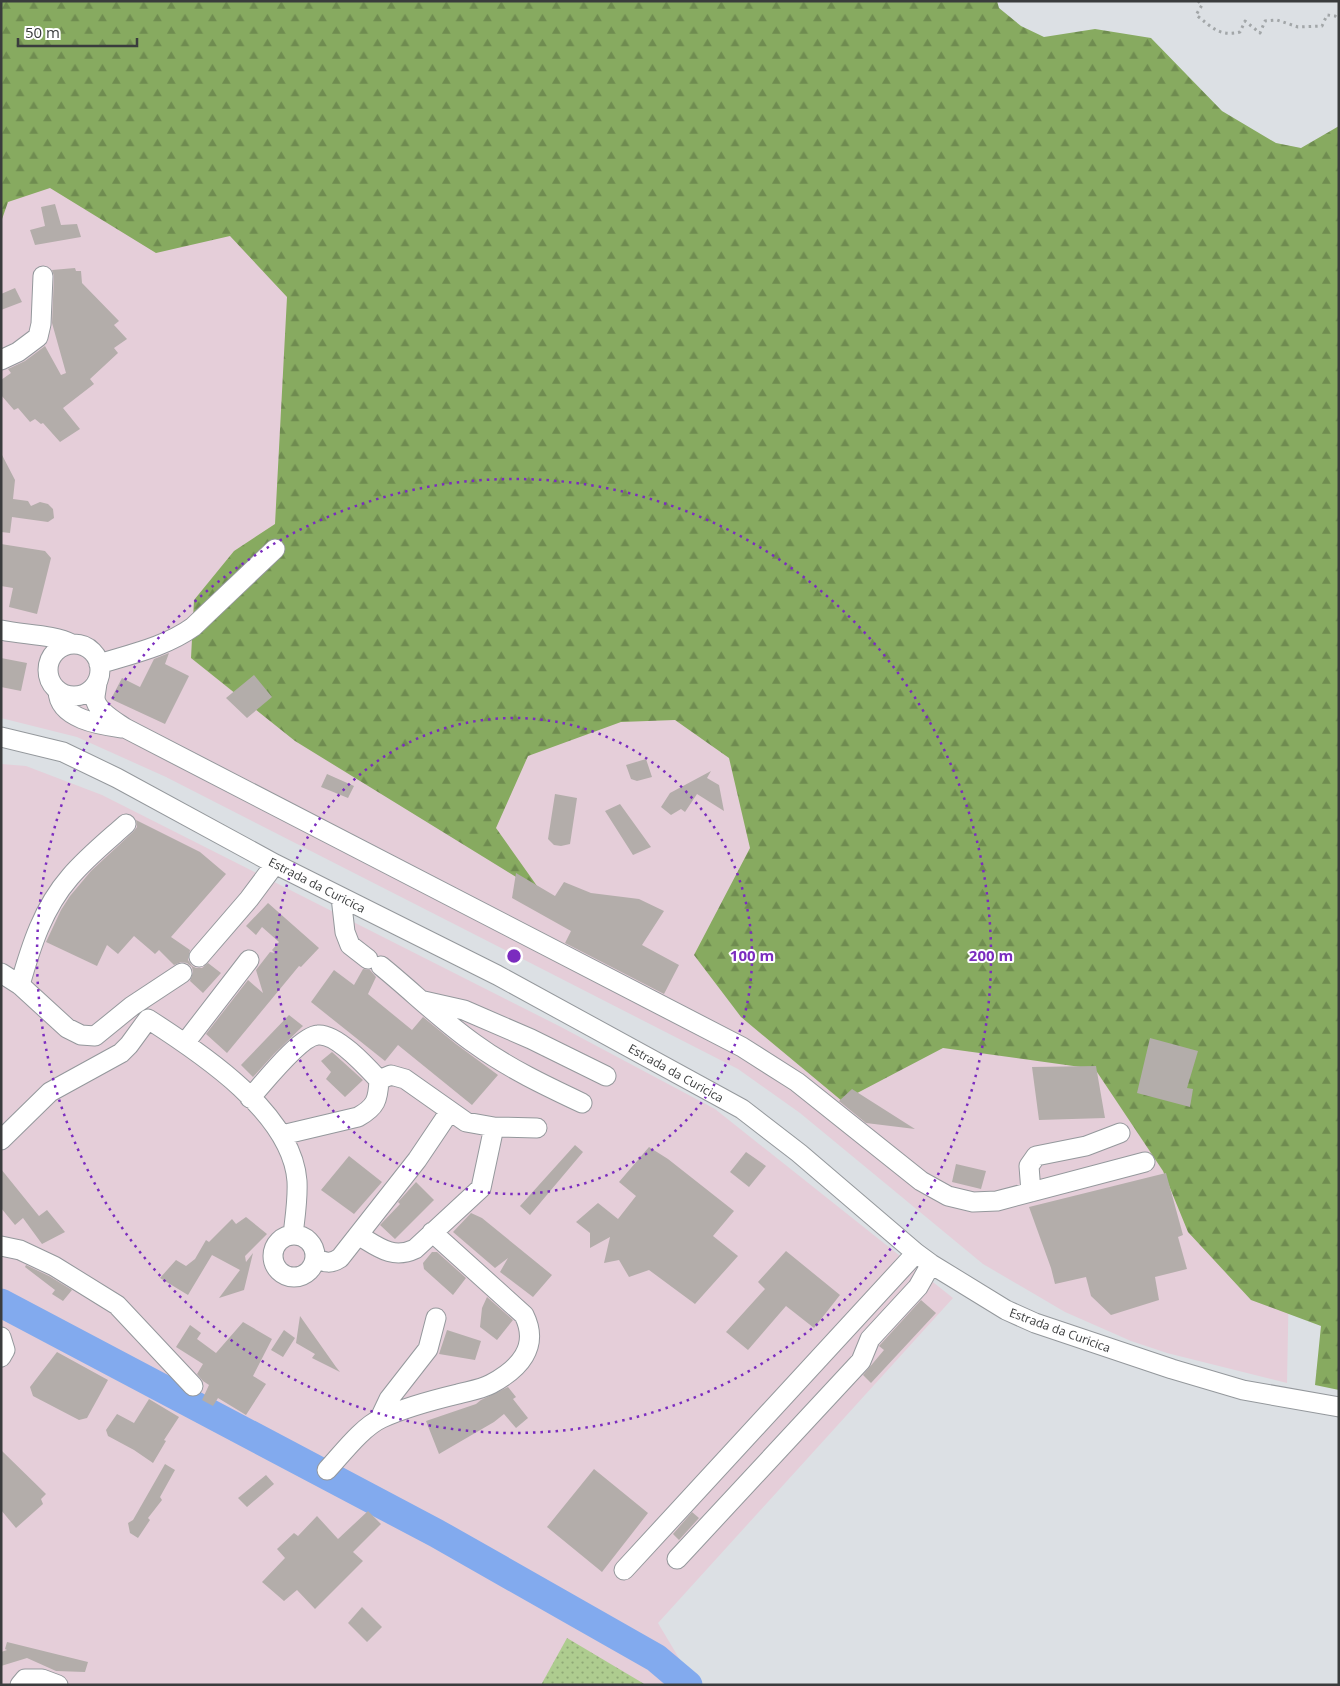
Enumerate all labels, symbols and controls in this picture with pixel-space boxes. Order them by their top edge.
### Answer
scale bar [18,15,136,47]
text: 50 m [25,22,60,42]
street label: Estrada da Curicica [266,853,368,917]
text: 100 m [730,945,774,965]
text: 200 m [969,945,1013,965]
centre of rings [505,947,523,965]
street label: Estrada da Curicica [625,1040,727,1106]
street label: Estrada da Curicica [1007,1304,1113,1356]

